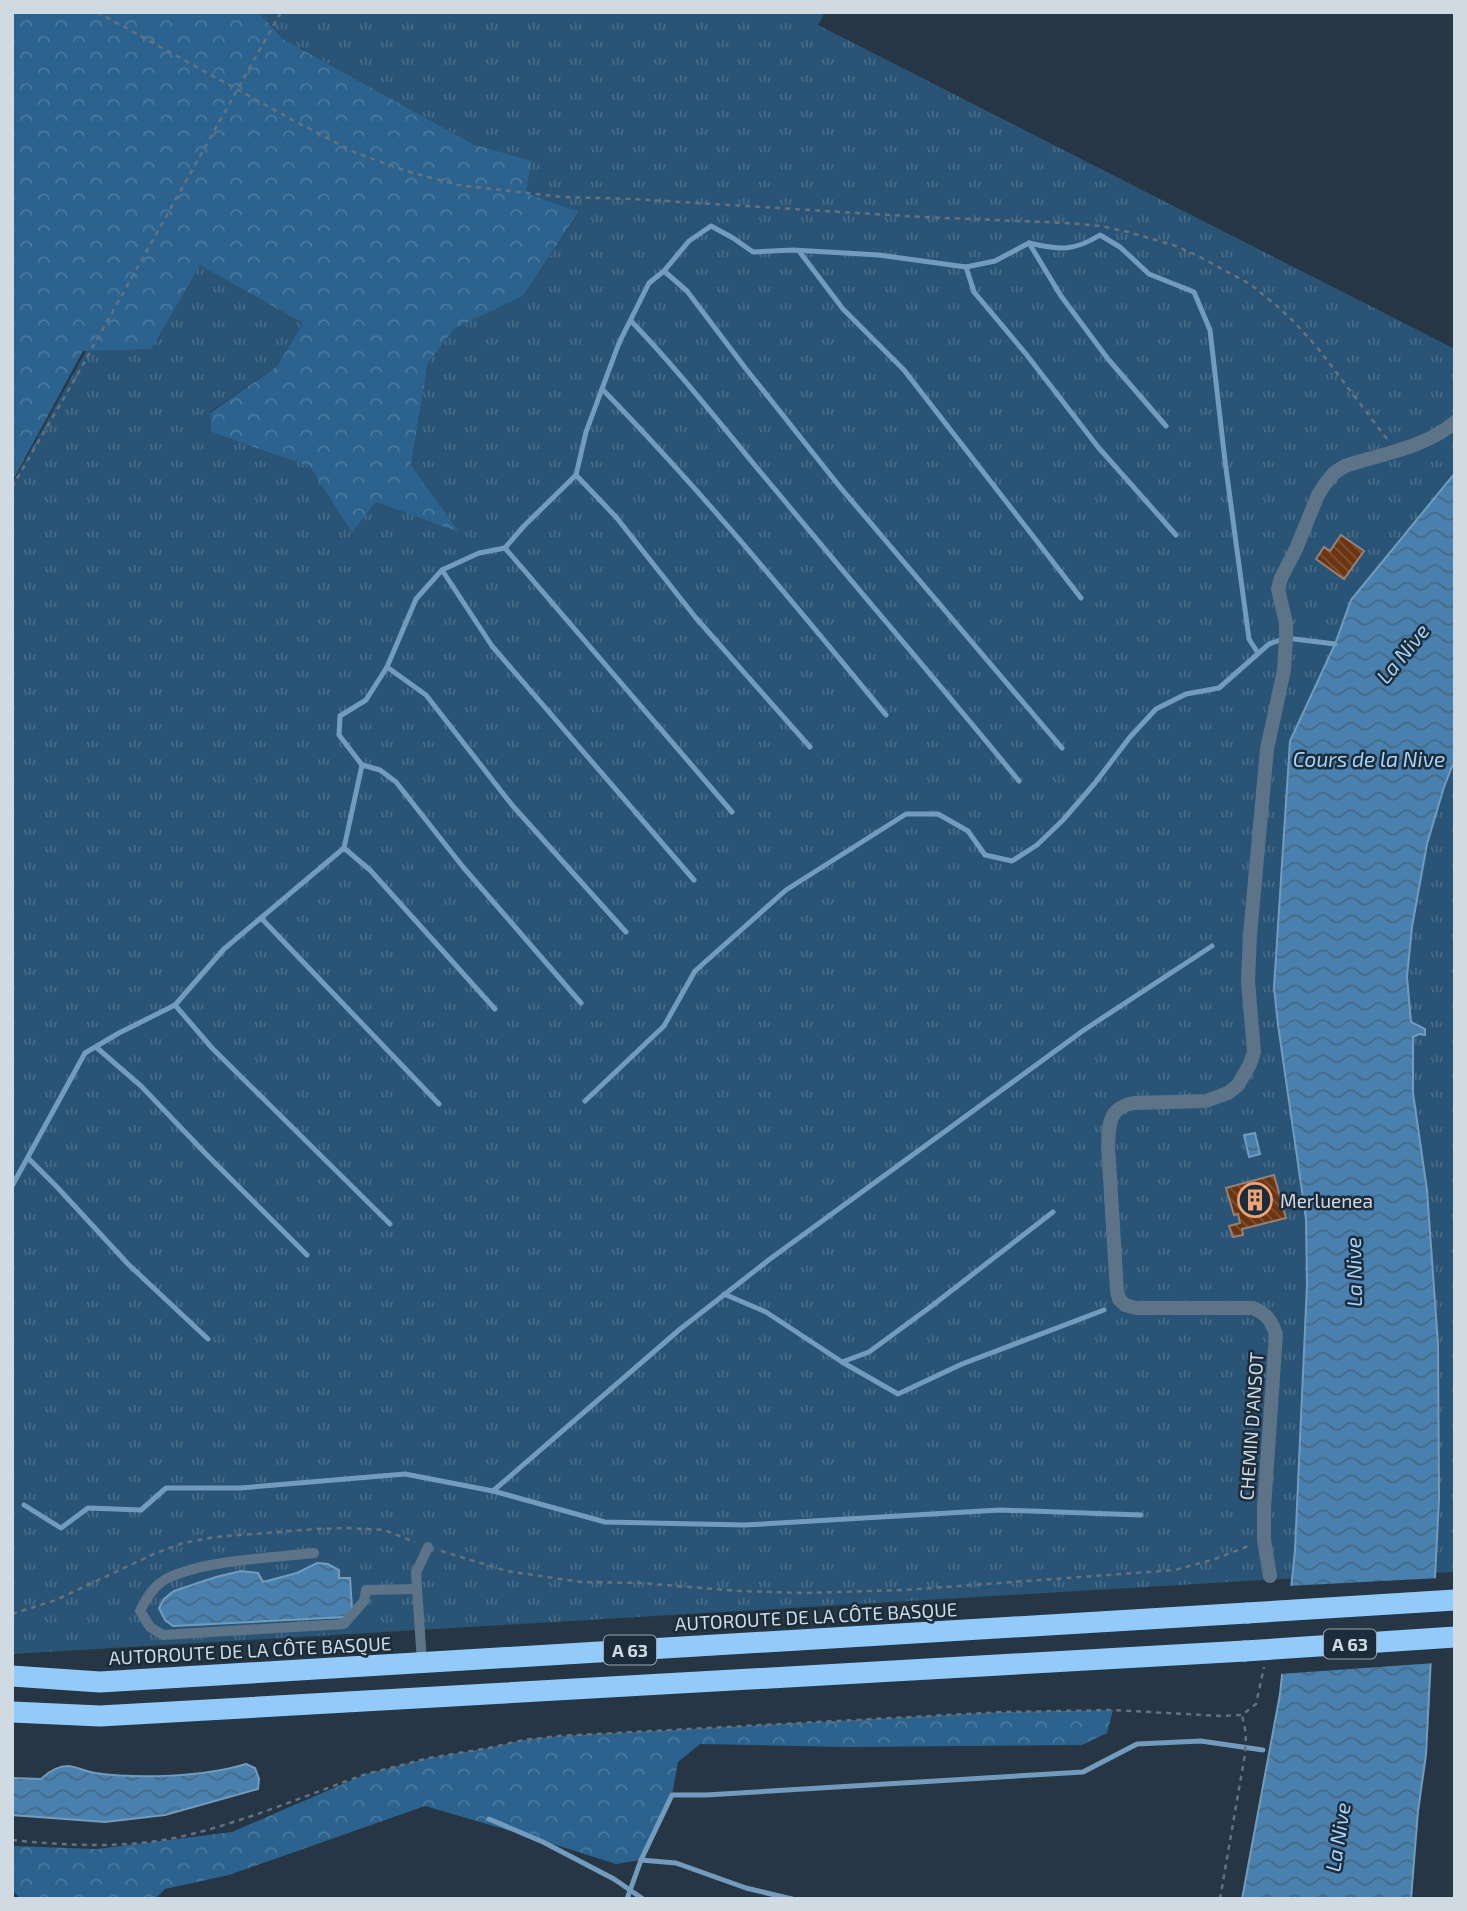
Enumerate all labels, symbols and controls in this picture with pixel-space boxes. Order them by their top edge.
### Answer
water label: La Nive [1370,618,1434,688]
water label: Cours de la Nive [1293,746,1445,771]
building icon: Merluenea [1236,1181,1274,1219]
place label: Merluenea [1280,1189,1373,1212]
water label: La Nive [1340,1237,1366,1307]
street label: CHEMIN D'ANSOT [1234,1351,1268,1501]
street label: AUTOROUTE DE LA CÔTE BASQUE [674,1597,958,1635]
road number: A 63 [1324,1630,1376,1658]
street label: AUTOROUTE DE LA CÔTE BASQUE [108,1631,392,1669]
road number: A 63 [604,1636,656,1665]
water label: La Nive [1319,1801,1355,1873]

